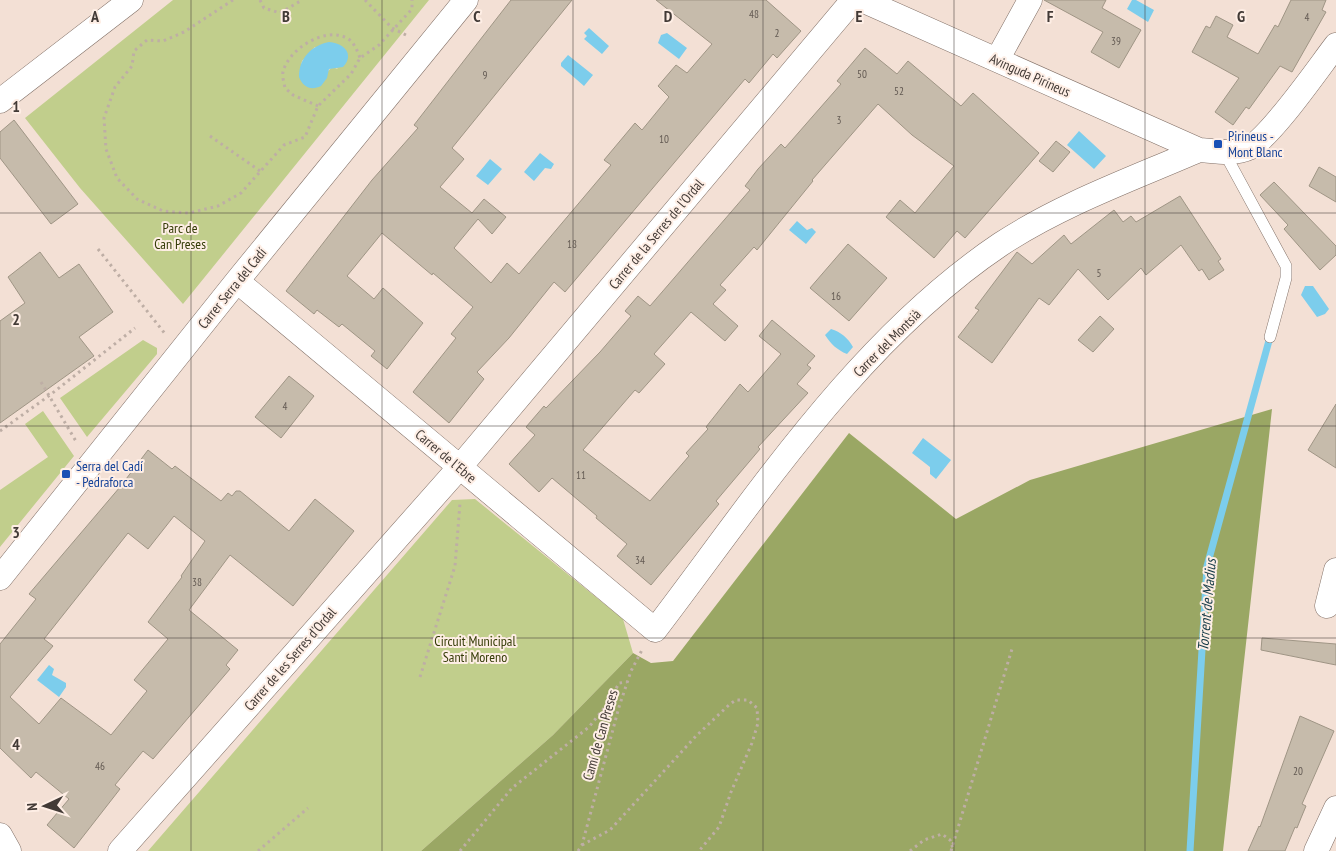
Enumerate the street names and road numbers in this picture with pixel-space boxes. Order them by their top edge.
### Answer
street label: Avinguda Pirineus [987,49,1073,101]
street label: Carrer de la Serres de l'Ordal [605,175,708,293]
street label: Carrer Serra del Cadí [194,244,270,332]
street label: Carrer del Montsià [849,305,925,381]
street label: Carrer de l'Ebre [412,425,480,487]
street label: Carrer de les Serres d'Ordal [240,603,340,714]
street label: Camí de Can Preses [578,687,622,782]

